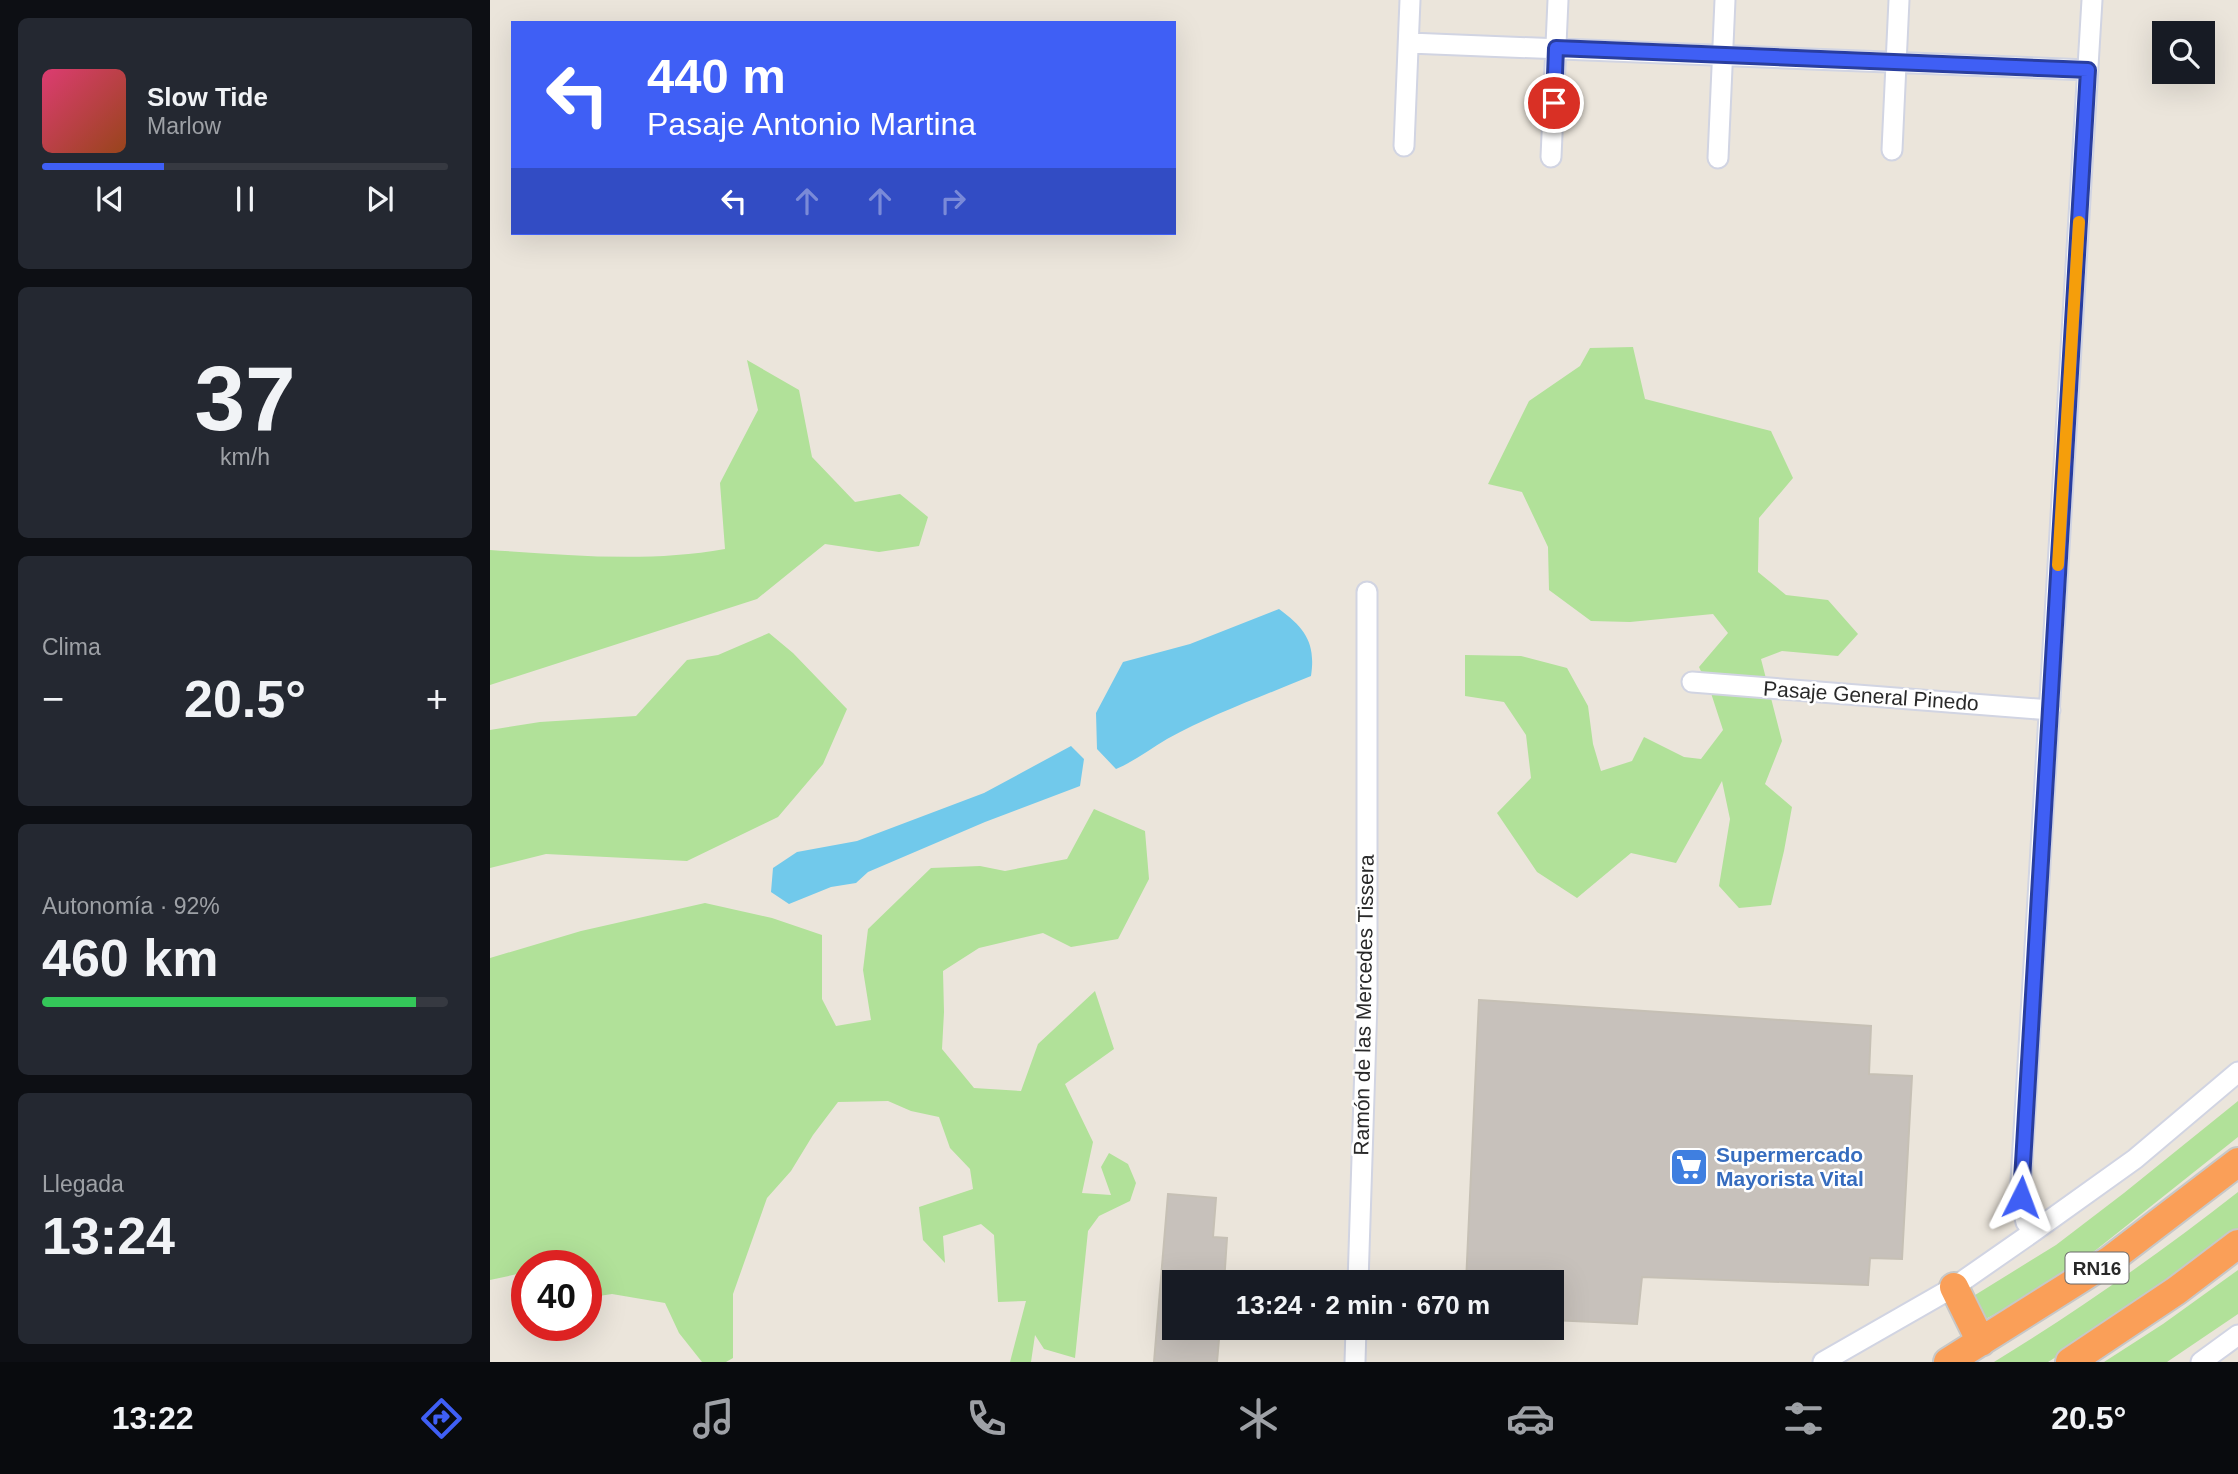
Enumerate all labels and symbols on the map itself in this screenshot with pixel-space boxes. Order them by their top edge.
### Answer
pin [1524,73,1584,133]
street label: Pasaje General Pinedo [1763,676,1980,715]
street label: Ramón de las Mercedes Tissera [1349,854,1378,1156]
place label: Supermercado Mayorista Vital [1716,1143,1864,1190]
supermarket icon: Supermercado Mayorista Vital [1668,1146,1710,1188]
position arrow [1984,1160,2058,1234]
speed limit sign: 40 [511,1250,602,1341]
road number: RN16 [2066,1252,2128,1284]

